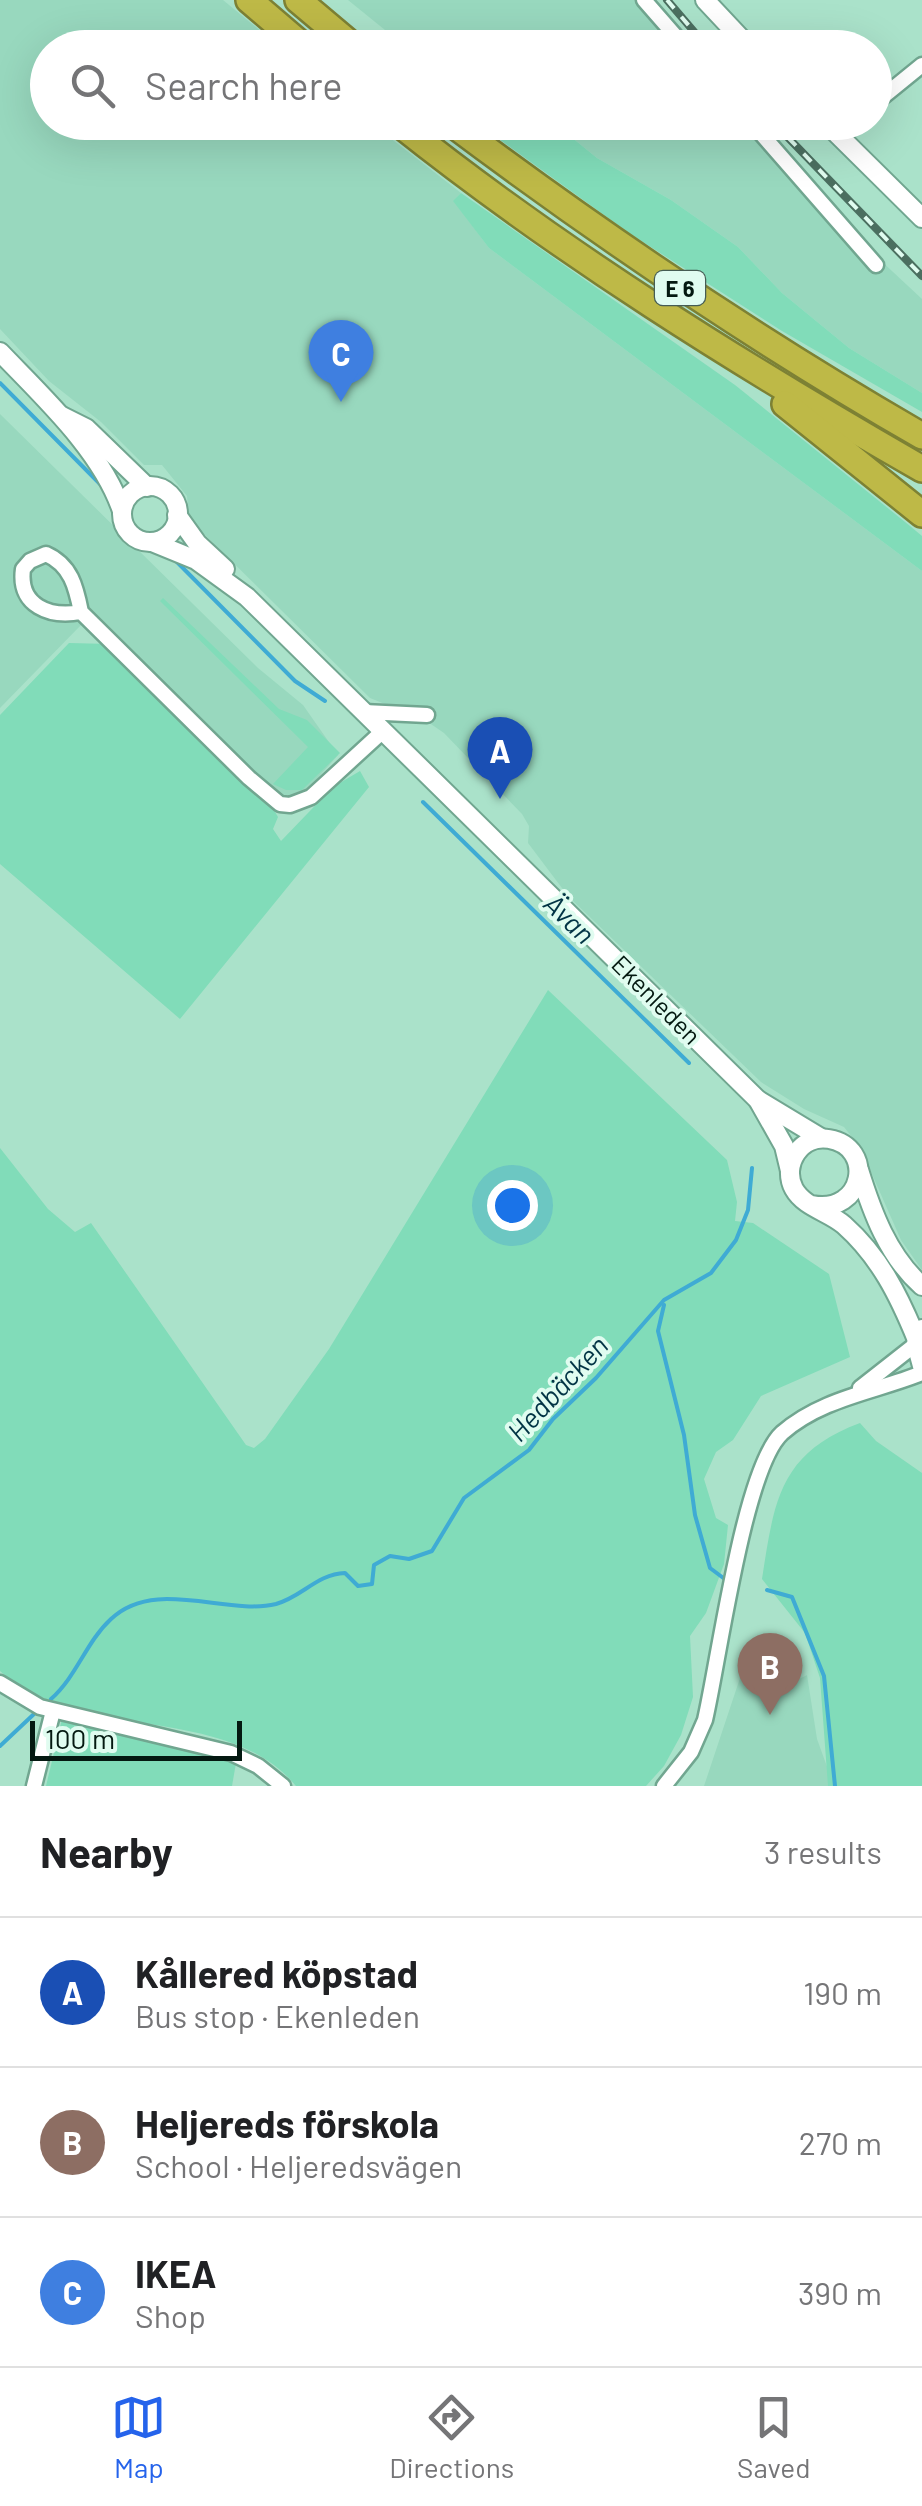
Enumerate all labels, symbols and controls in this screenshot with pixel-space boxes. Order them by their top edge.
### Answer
search box [30,30,892,140]
icon: search [65,58,120,113]
text: Search here [145,62,343,108]
road number: E 6 [655,271,705,305]
pin: C [308,320,374,402]
pin: A [468,716,532,799]
water label: Ävan [538,886,602,950]
street label: Ekenleden [606,948,708,1050]
your location [487,1180,538,1231]
water label: Hedbäcken [500,1328,614,1448]
pin: B [738,1632,802,1715]
scale bar [30,1716,242,1760]
text: 100 m [45,1721,115,1755]
text: Nearby [40,1826,173,1876]
text: 3 results [764,1832,882,1870]
text: Kållered köpstad [135,1950,418,1996]
text: A [62,1973,83,2011]
text: 190 m [803,1973,882,2011]
text: Bus stop · Ekenleden [135,1996,420,2034]
text: Heljereds förskola [135,2100,439,2146]
text: B [63,2123,82,2161]
text: 270 m [799,2123,882,2161]
text: School · Heljeredsvägen [135,2146,462,2184]
text: IKEA [135,2250,216,2296]
text: C [63,2273,82,2311]
text: 390 m [798,2273,882,2311]
text: Shop [135,2296,206,2334]
tab: Map [111,2390,166,2484]
tab: Directions [389,2390,514,2484]
tab: Saved [737,2390,811,2484]

